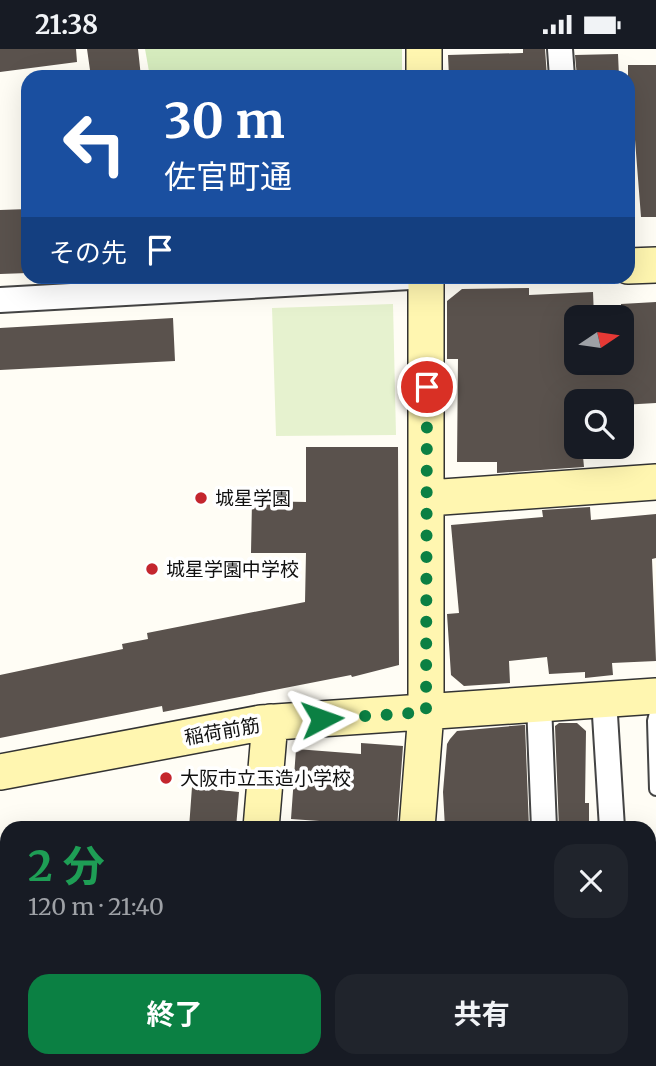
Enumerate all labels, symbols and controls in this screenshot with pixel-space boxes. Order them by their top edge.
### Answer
text: 21:38 [35,8,98,41]
text: 30 m [164,90,285,151]
icon: left [49,98,140,189]
text: 佐官町通 [164,157,292,197]
icon: arrive [141,231,179,269]
text: その先 [49,236,127,269]
north arrow [564,305,634,375]
map controls [564,305,634,459]
pin [397,357,457,417]
icon: arrive [408,368,446,406]
button: search [564,389,634,459]
place label: 城星学園 [215,486,291,510]
marker: 城星学園 [193,490,209,506]
place label: 城星学園中学校 [166,557,299,581]
marker: 城星学園中学校 [144,561,160,577]
position arrow [285,682,359,756]
street label: 稲荷前筋 [182,713,262,749]
place label: 大阪市立玉造小学校 [180,766,351,790]
marker: 大阪市立玉造小学校 [158,770,174,786]
text: 2 分 [28,840,105,892]
button: close [554,844,628,918]
text: 120 m · 21:40 [28,892,164,921]
button: 終了 [28,974,321,1054]
button: 共有 [335,974,628,1054]

